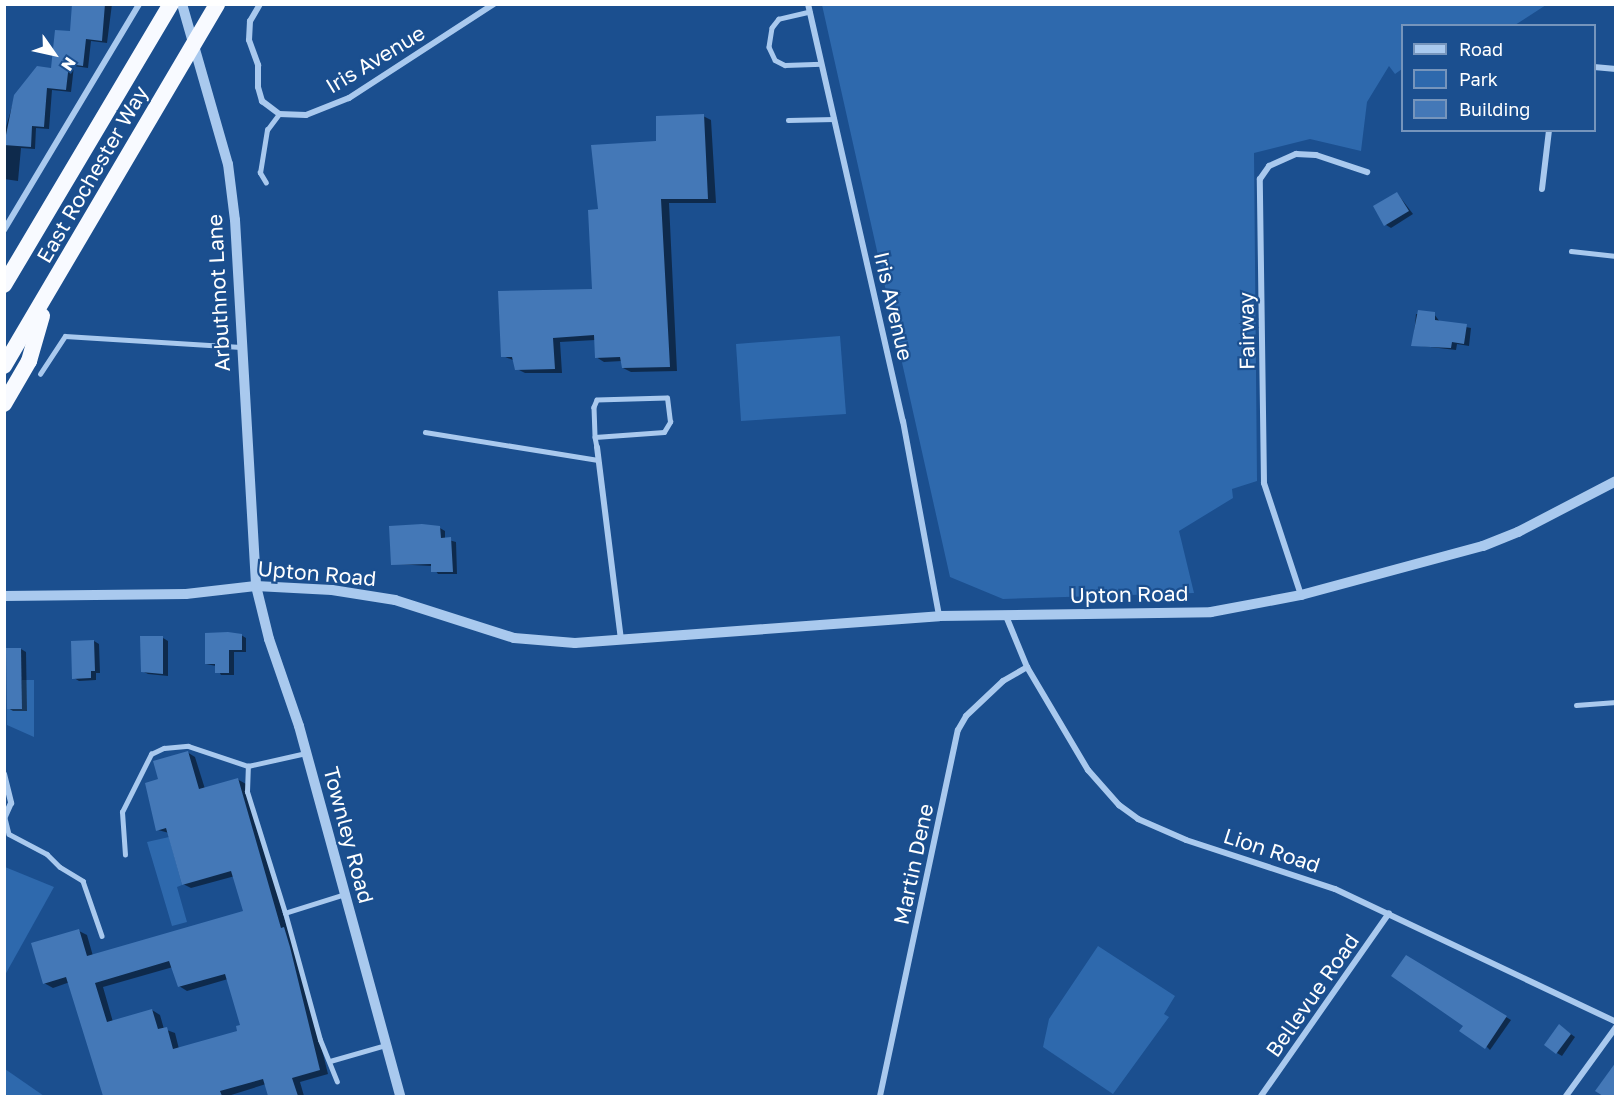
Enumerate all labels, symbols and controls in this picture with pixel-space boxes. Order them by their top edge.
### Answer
street label: Iris Avenue [321,20,429,98]
north arrow [24,24,84,84]
legend [1401,24,1596,132]
text: Road [1459,38,1503,60]
text: N [57,53,81,75]
text: Park [1459,68,1498,90]
street label: East Rochester Way [31,81,153,267]
text: Building [1459,98,1530,120]
street label: Arbuthnot Lane [201,214,235,372]
street label: Iris Avenue [869,249,919,363]
street label: Fairway [1233,292,1259,370]
street label: Upton Road [257,555,377,591]
street label: Upton Road [1069,580,1189,608]
street label: Townley Road [319,764,379,906]
street label: Martin Dene [888,801,938,927]
street label: Lion Road [1221,823,1323,877]
street label: Bellevue Road [1260,929,1364,1061]

